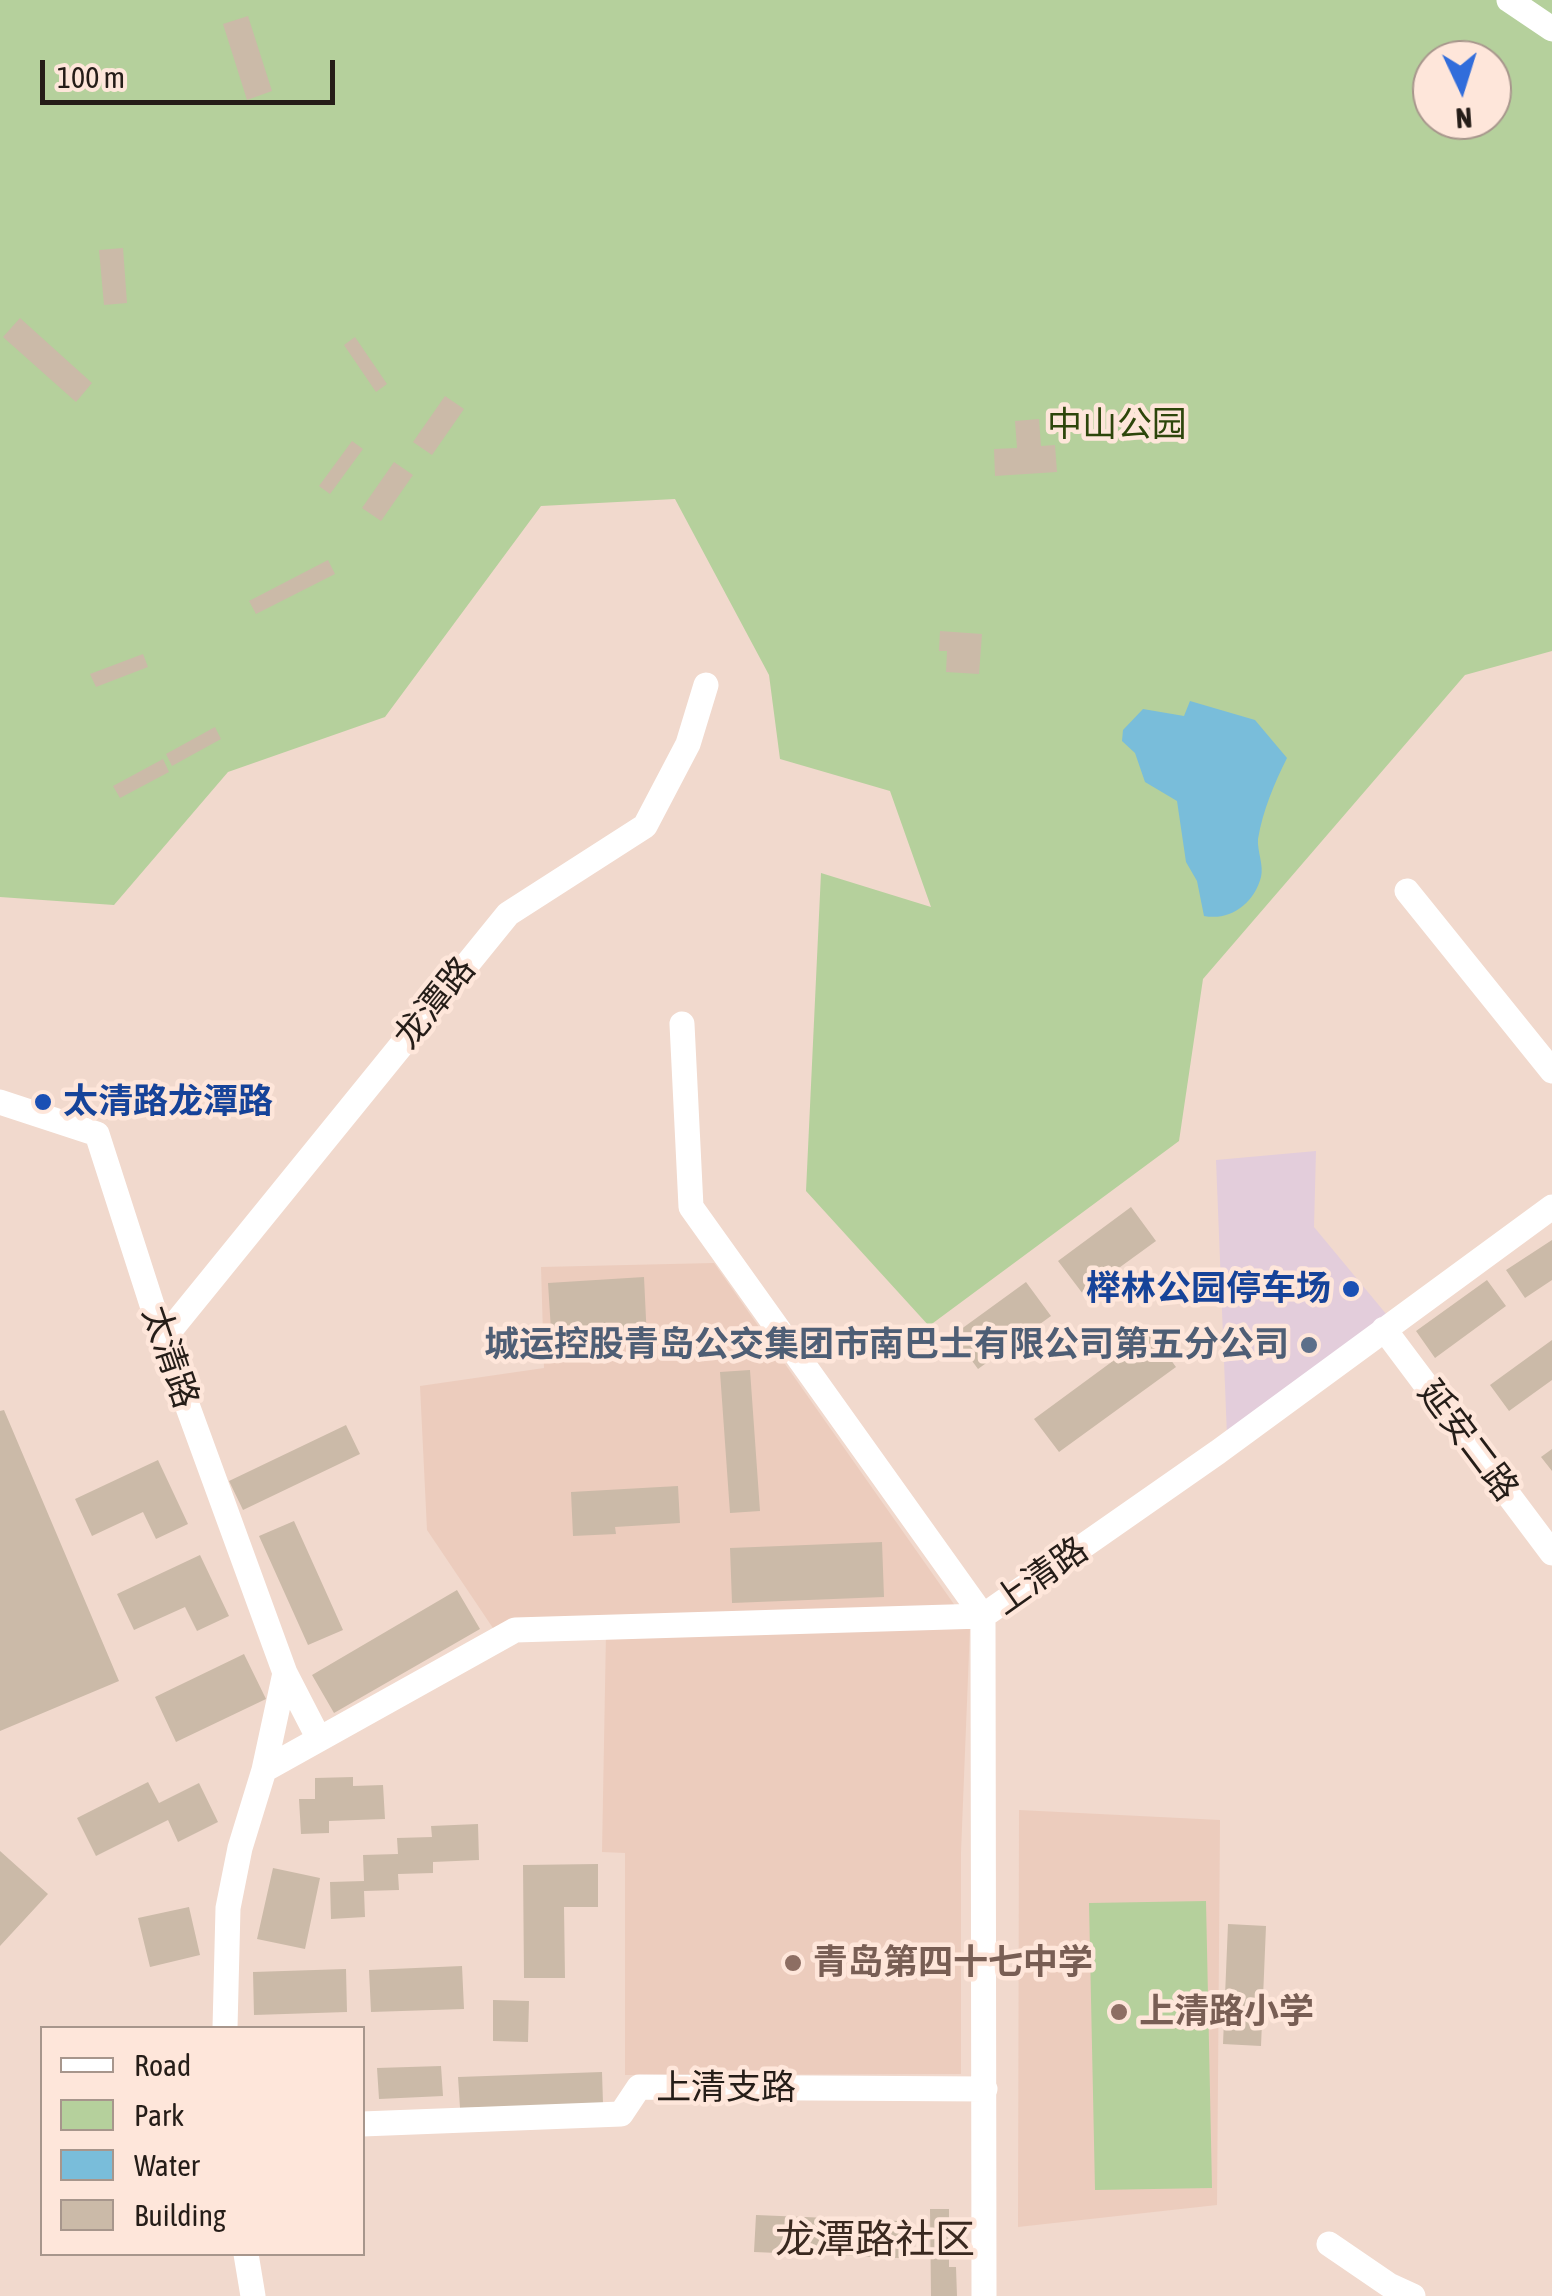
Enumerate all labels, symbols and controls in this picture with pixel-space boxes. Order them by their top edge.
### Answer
scale bar [45,40,340,102]
north arrow [1412,40,1512,140]
text: 100 m [57,60,125,94]
text: N [1455,101,1473,134]
park label: 中山公园 [1047,404,1187,446]
street label: 龙潭路 [386,949,484,1057]
place label: 太清路龙潭路 [63,1081,273,1123]
marker: 太清路龙潭路 [32,1091,54,1113]
place label: 榉林公园停车场 [1086,1268,1331,1310]
marker: 榉林公园停车场 [1340,1278,1362,1300]
street label: 太清路 [133,1301,207,1413]
place label: 城运控股青岛公交集团市南巴士有限公司第五分公司 [484,1324,1289,1366]
marker: 城运控股青岛公交集团市南巴士有限公司第五分公司 [1298,1334,1320,1356]
street label: 延安二路 [1409,1372,1527,1510]
street label: 上清路 [986,1529,1096,1623]
place label: 青岛第四十七中学 [813,1942,1093,1984]
marker: 青岛第四十七中学 [782,1952,804,1974]
place label: 上清路小学 [1139,1991,1314,2033]
marker: 上清路小学 [1108,2001,1130,2023]
legend [40,2026,365,2256]
text: Road [134,2048,191,2082]
street label: 上清支路 [656,2067,796,2109]
text: Park [134,2098,184,2132]
text: Water [134,2148,200,2182]
text: Building [134,2198,226,2232]
district label: 龙潭路社区 [775,2216,975,2264]

